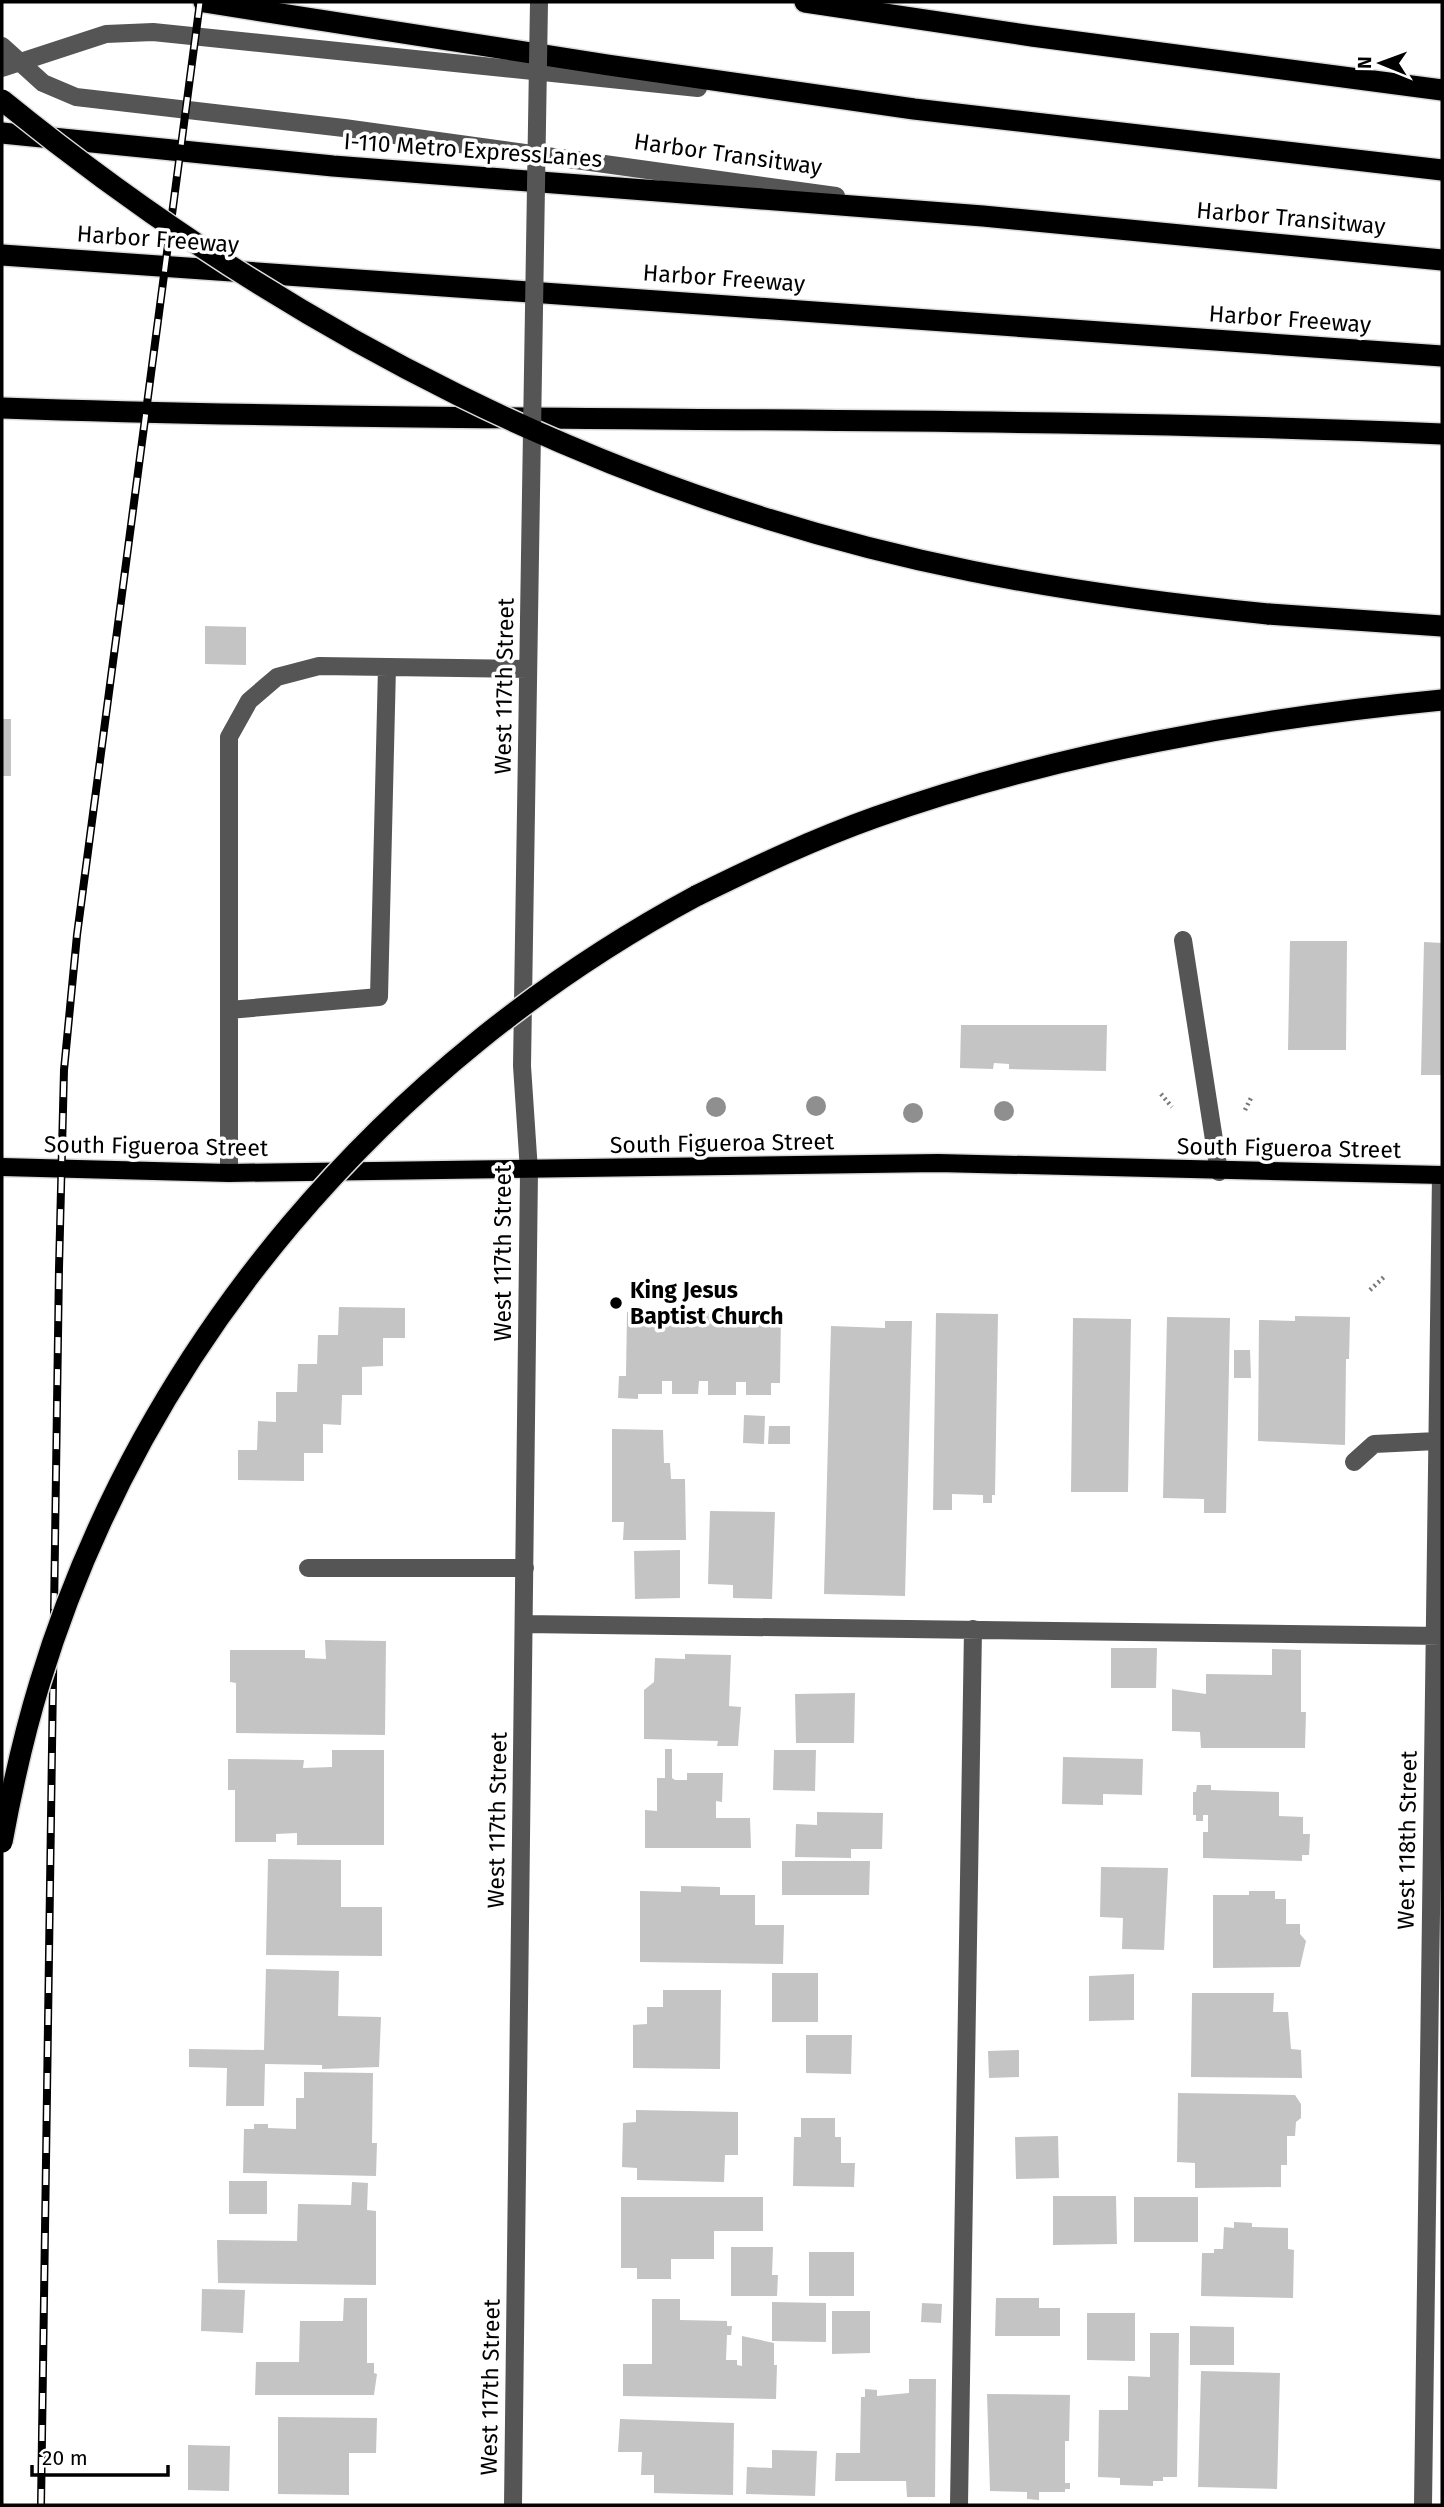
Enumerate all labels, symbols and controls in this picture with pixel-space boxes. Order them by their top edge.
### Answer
north arrow [1346,28,1416,98]
text: N [1353,56,1376,69]
street label: I-110 Metro ExpressLanes [343,127,603,173]
street label: Harbor Transitway [632,127,824,181]
street label: Harbor Transitway [1195,196,1387,240]
street label: Harbor Freeway [76,219,241,259]
street label: Harbor Freeway [642,258,807,298]
street label: Harbor Freeway [1208,299,1373,339]
street label: West 117th Street [488,597,520,774]
street label: South Figueroa Street [610,1127,835,1159]
street label: South Figueroa Street [44,1130,269,1162]
street label: South Figueroa Street [1177,1132,1402,1164]
street label: West 117th Street [489,1164,517,1341]
place label: King Jesus Baptist Church [630,1276,784,1330]
marker: King Jesus Baptist Church [608,1295,624,1311]
street label: West 117th Street [481,1731,513,1908]
street label: West 118th Street [1391,1750,1423,1930]
street label: West 117th Street [474,2298,506,2475]
scale bar [32,2434,168,2478]
text: 20 m [42,2445,88,2471]

